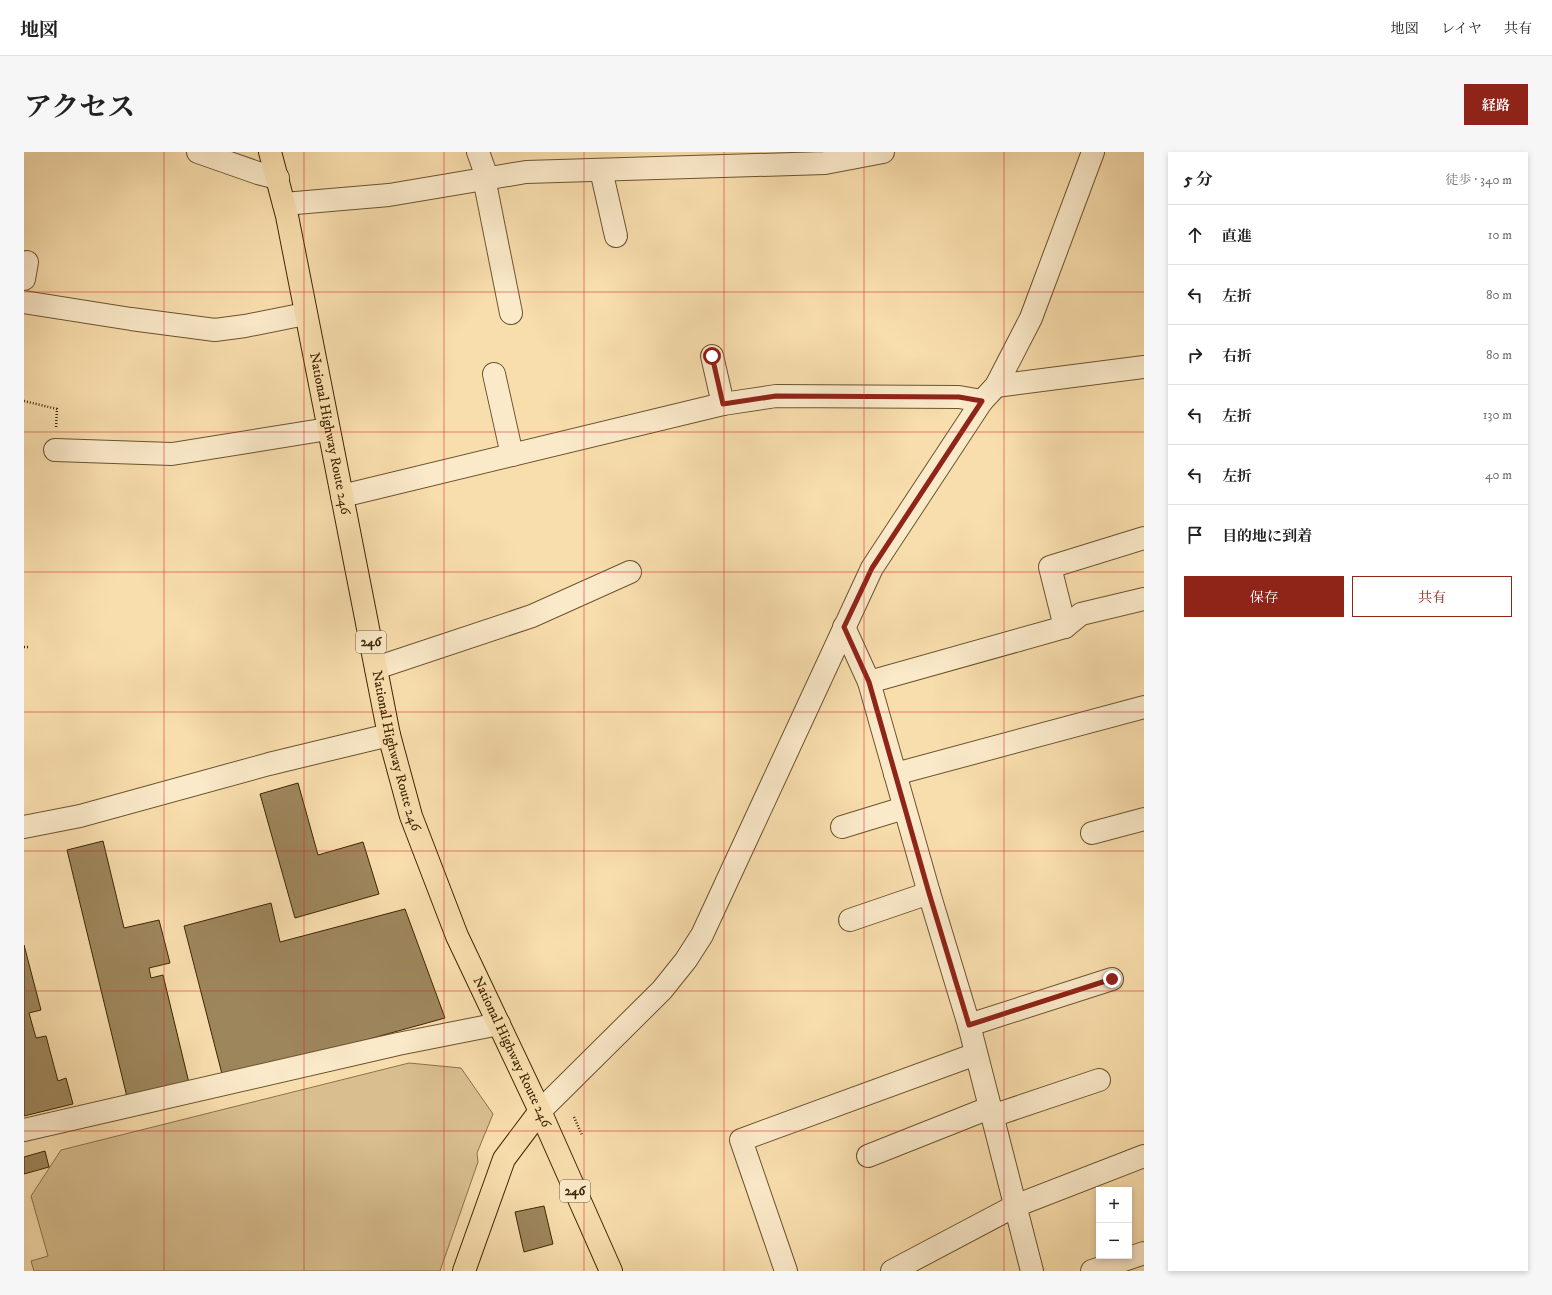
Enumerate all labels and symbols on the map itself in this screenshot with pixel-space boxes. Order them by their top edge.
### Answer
route start [703,347,721,365]
street label: National Highway Route 246 [305,351,355,517]
road number: 246 [356,631,386,653]
street label: National Highway Route 246 [368,669,425,834]
route end [1103,970,1121,988]
street label: National Highway Route 246 [469,974,555,1131]
road number: 246 [560,1180,590,1202]

